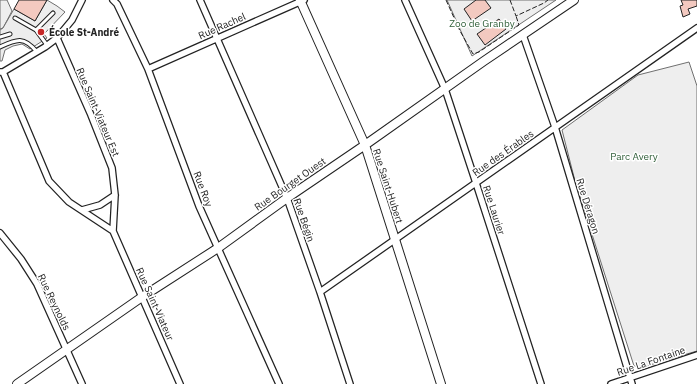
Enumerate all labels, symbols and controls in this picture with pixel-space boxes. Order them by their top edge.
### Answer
street label: Rue Rachel [196,10,248,42]
park label: Zoo de Granby [449,17,515,30]
place label: École St-André [49,24,119,39]
marker: École St-André [36,27,46,37]
street label: Rue Saint-Viateur Est [73,66,123,159]
street label: Rue des Érables [470,127,536,179]
street label: Rue Saint-Hubert [370,147,406,225]
park label: Parc Avery [610,150,658,163]
street label: Rue Bourget Ouest [252,154,329,214]
street label: Rue Roy [190,170,216,208]
street label: Rue Déragon [573,177,603,235]
street label: Rue Laurier [480,184,508,237]
street label: Rue Bégin [290,196,318,244]
street label: Rue Saint-Viateur [133,265,177,343]
street label: Rue Reynolds [35,272,73,333]
street label: Rue La Fontaine [615,343,688,379]

